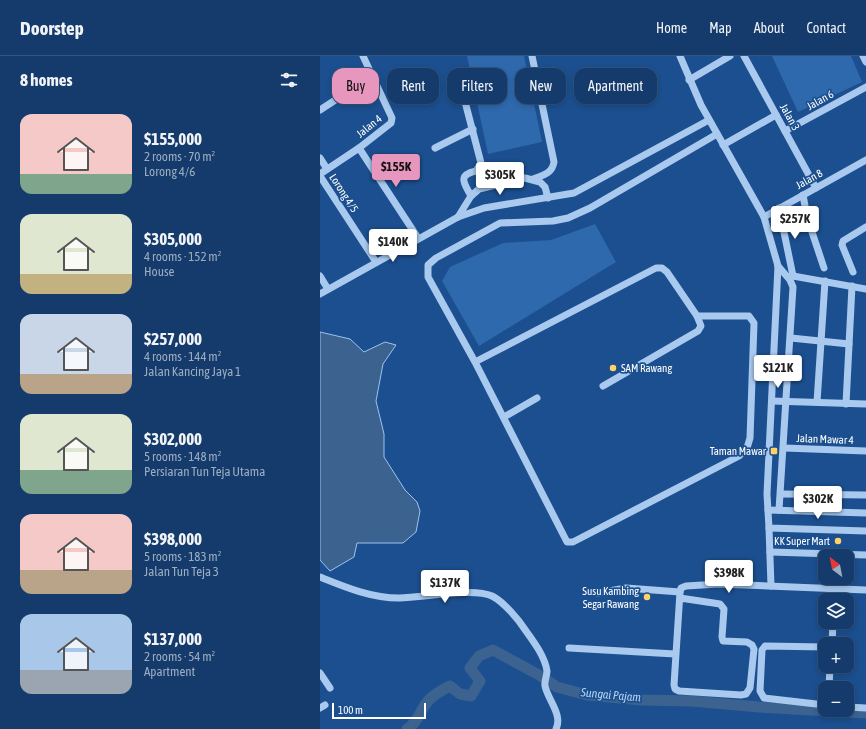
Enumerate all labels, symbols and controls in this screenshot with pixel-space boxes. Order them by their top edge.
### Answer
text: Doorstep [20,17,84,39]
text: Home [656,20,687,36]
text: Map [709,20,732,36]
text: About [754,20,785,36]
text: Contact [807,20,846,36]
chip: Buy [332,68,379,104]
chip: Rent [387,68,439,104]
chip: Filters [447,68,507,104]
chip: New [515,68,566,104]
chip: Apartment [574,68,657,104]
icon: filters [278,69,300,91]
text: 8 homes [20,70,73,90]
street label: Jalan 6 [805,88,835,112]
street label: Jalan 3 [778,102,802,132]
street label: Jalan 4 [354,112,384,140]
text: $155,000 [144,129,202,149]
icon: home [52,130,100,178]
text: 2 rooms · 70 m² [144,149,215,164]
pin: $155K [368,154,424,188]
text: $155K [381,159,411,174]
pin: $305K [472,162,528,196]
text: Lorong 4/6 [144,164,195,179]
text: $305K [485,167,515,182]
street label: Jalan 8 [794,167,824,191]
street label: Lorong 4/5 [327,171,361,215]
pin: $257K [767,206,823,240]
text: $257K [780,211,810,226]
text: $305,000 [144,229,202,249]
pin: $140K [365,229,421,263]
icon: home [52,230,100,278]
text: $140K [378,234,408,249]
text: 4 rooms · 152 m² [144,249,221,264]
text: House [144,264,174,279]
text: $257,000 [144,329,202,349]
icon: home [52,330,100,378]
text: 4 rooms · 144 m² [144,349,221,364]
pin: $121K [750,355,806,389]
text: $121K [763,360,793,375]
place label: SAM Rawang [621,362,672,374]
marker: SAM Rawang [608,363,618,373]
text: Jalan Kancing Jaya 1 [144,364,241,379]
text: $302,000 [144,429,202,449]
icon: home [52,430,100,478]
street label: Jalan Mawar 4 [796,432,854,446]
place label: Taman Mawar [710,445,767,457]
marker: Taman Mawar [769,446,779,456]
text: 5 rooms · 148 m² [144,449,221,464]
text: Persiaran Tun Teja Utama [144,464,265,479]
pin: $302K [790,486,846,520]
text: $302K [803,491,833,506]
text: $398,000 [144,529,202,549]
icon: home [52,530,100,578]
place label: KK Super Mart [774,535,830,547]
marker: KK Super Mart [833,536,843,546]
text: 5 rooms · 183 m² [144,549,221,564]
north arrow [818,549,854,585]
map controls [818,549,854,717]
pin: $398K [701,560,757,594]
text: Jalan Tun Teja 3 [144,564,219,579]
text: $398K [714,565,744,580]
pin: $137K [417,570,473,604]
text: $137K [430,575,460,590]
place label: Susu Kambing Segar Rawang [582,585,639,610]
marker: Susu Kambing Segar Rawang [642,592,652,602]
button: layers [818,593,854,629]
text: $137,000 [144,629,202,649]
icon: home [52,630,100,678]
button: + [818,637,854,673]
text: 2 rooms · 54 m² [144,649,215,664]
text: Apartment [144,664,195,679]
button: − [818,681,854,717]
water label: Sungai Pajam [579,685,642,705]
scale bar [332,701,426,720]
text: 100 m [338,704,363,716]

